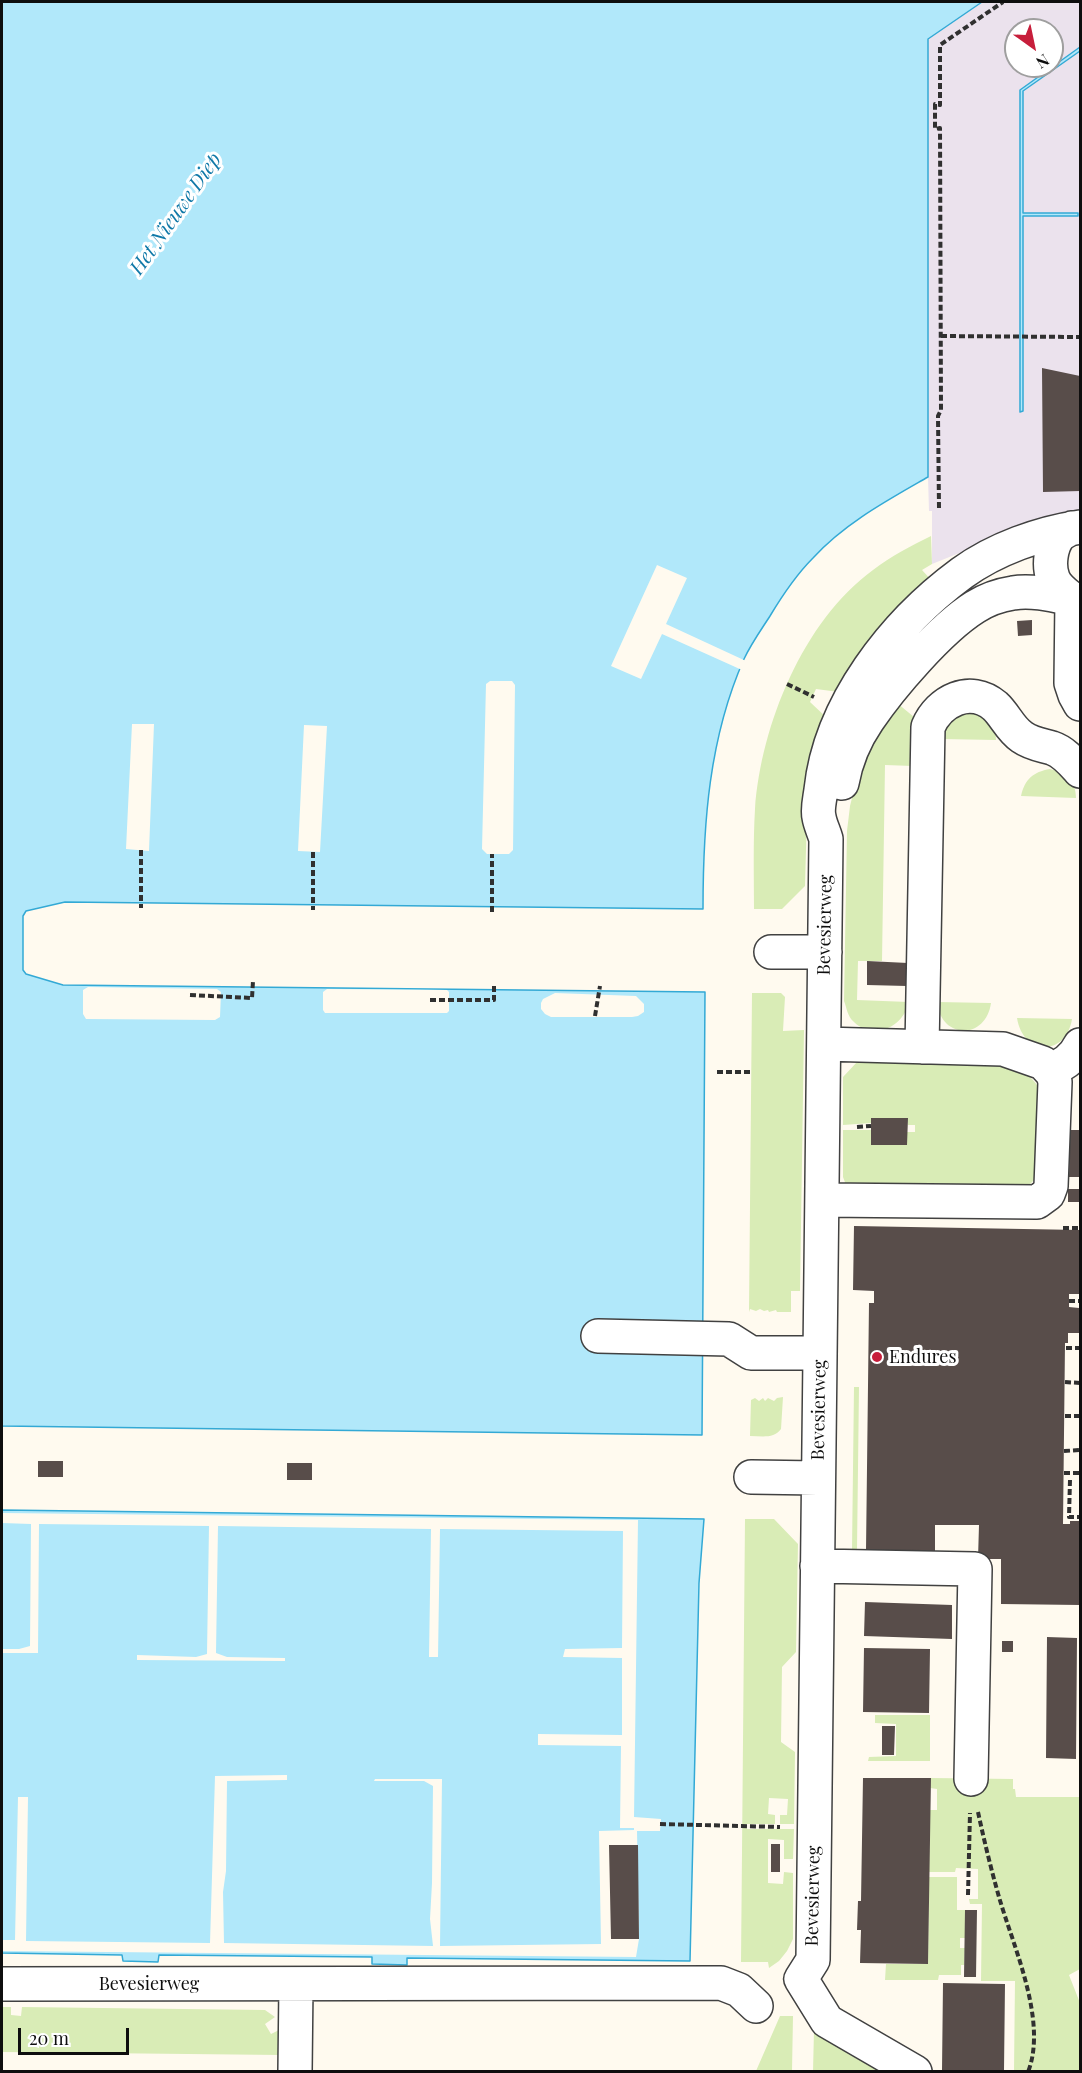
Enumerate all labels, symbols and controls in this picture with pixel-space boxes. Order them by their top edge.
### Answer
north arrow [1004,18,1064,78]
text: N [1032,50,1054,74]
water label: Het Nieuwe Diep [125,149,227,279]
street label: Bevesierweg [813,874,837,976]
place label: Endures [889,1346,956,1368]
marker: Endures [870,1350,884,1364]
street label: Bevesierweg [807,1359,831,1461]
street label: Bevesierweg [801,1845,825,1947]
street label: Bevesierweg [99,1973,199,1995]
scale bar [21,2016,132,2054]
text: 20 m [29,2026,69,2050]

